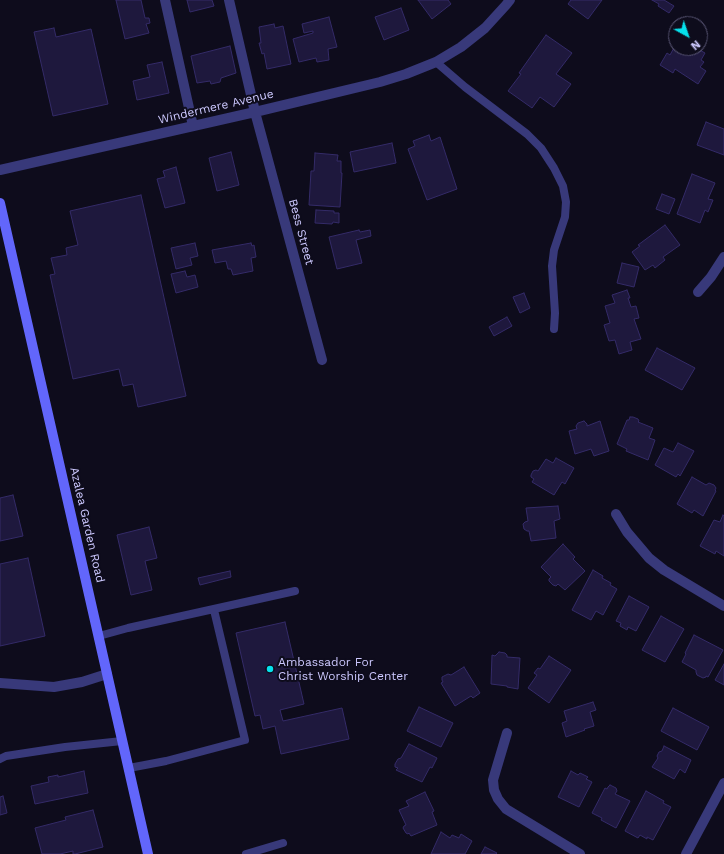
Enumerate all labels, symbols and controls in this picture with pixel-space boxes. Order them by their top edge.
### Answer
north arrow [668,16,708,56]
text: N [688,37,703,52]
street label: Windermere Avenue [157,87,275,127]
street label: Bess Street [285,197,317,267]
street label: Azalea Garden Road [67,466,107,584]
place label: Ambassador For Christ Worship Center [278,655,408,683]
marker: Ambassador For Christ Worship Center [265,664,275,674]

